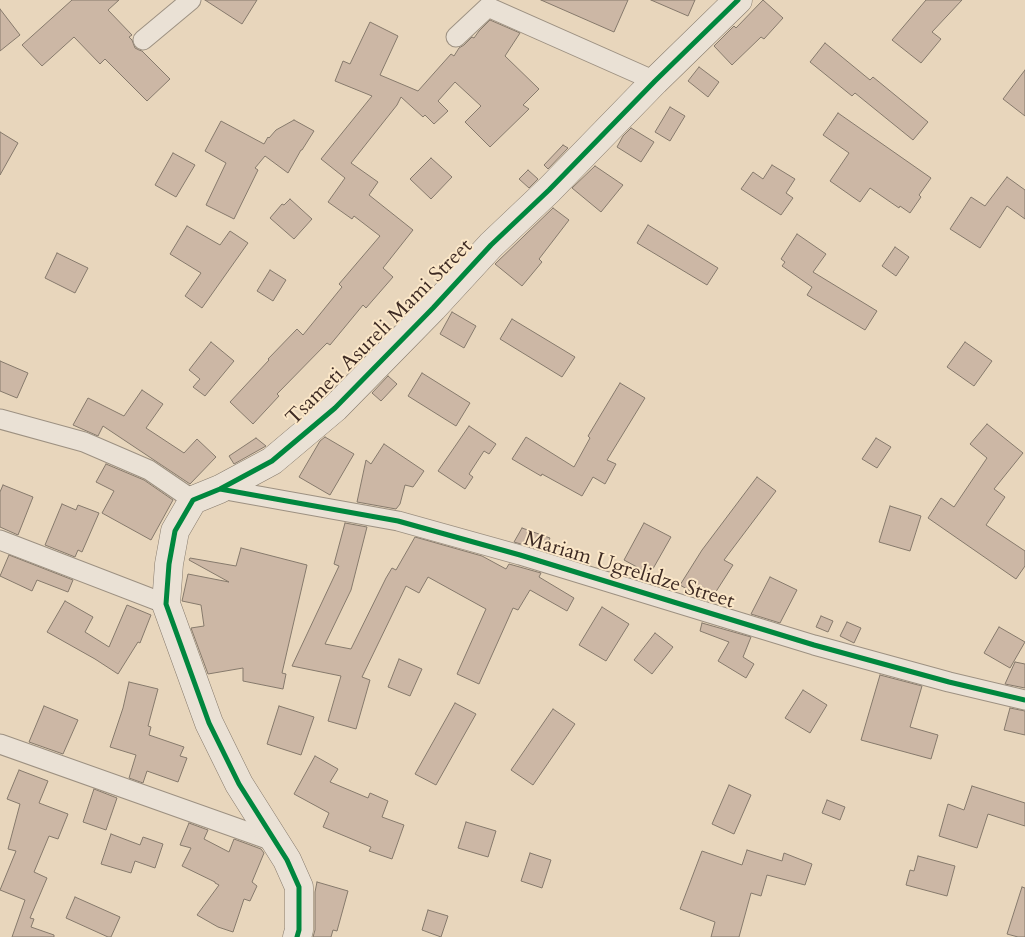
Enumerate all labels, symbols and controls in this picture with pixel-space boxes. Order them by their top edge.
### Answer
street label: Tsameti Asureli Mami Street [282,235,478,431]
street label: Mariam Ugrelidze Street [521,527,737,615]

